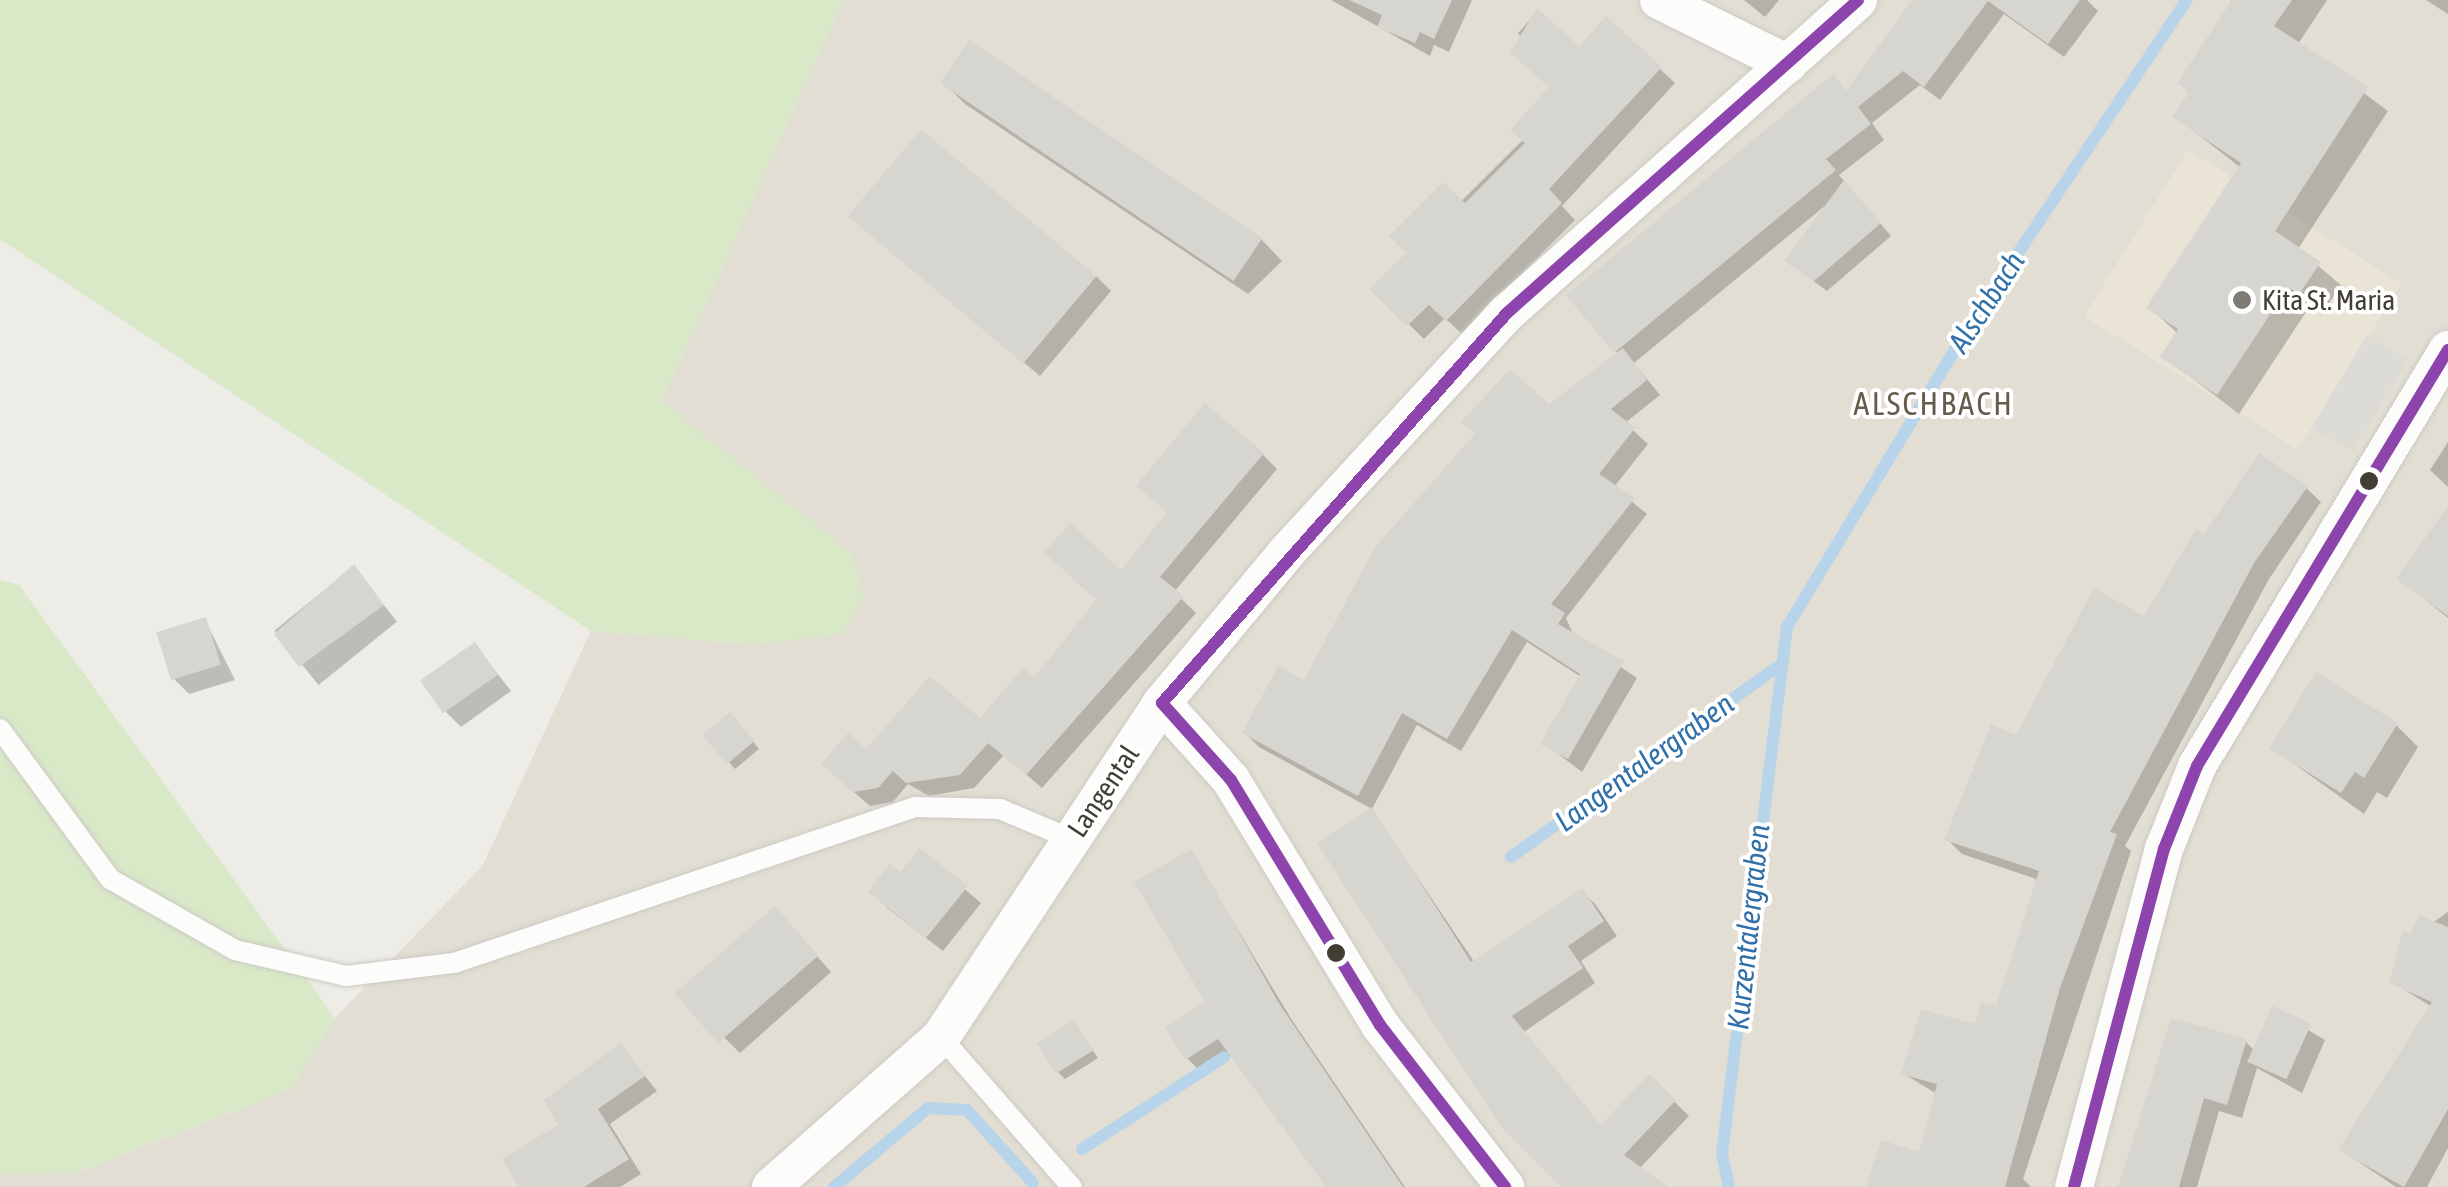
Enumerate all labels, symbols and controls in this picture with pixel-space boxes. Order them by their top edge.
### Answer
water label: Alschbach [1940,245,2032,359]
place label: Kita St. Maria [2262,283,2395,317]
marker: Kita St. Maria [2231,289,2253,311]
district label: ALSCHBACH [1854,385,2014,423]
unlabelled marker [2359,471,2379,491]
water label: Langentalergraben [1548,685,1740,839]
street label: Langental [1060,739,1146,843]
water label: Kurzentalergraben [1719,823,1777,1031]
unlabelled marker [1326,943,1346,963]

